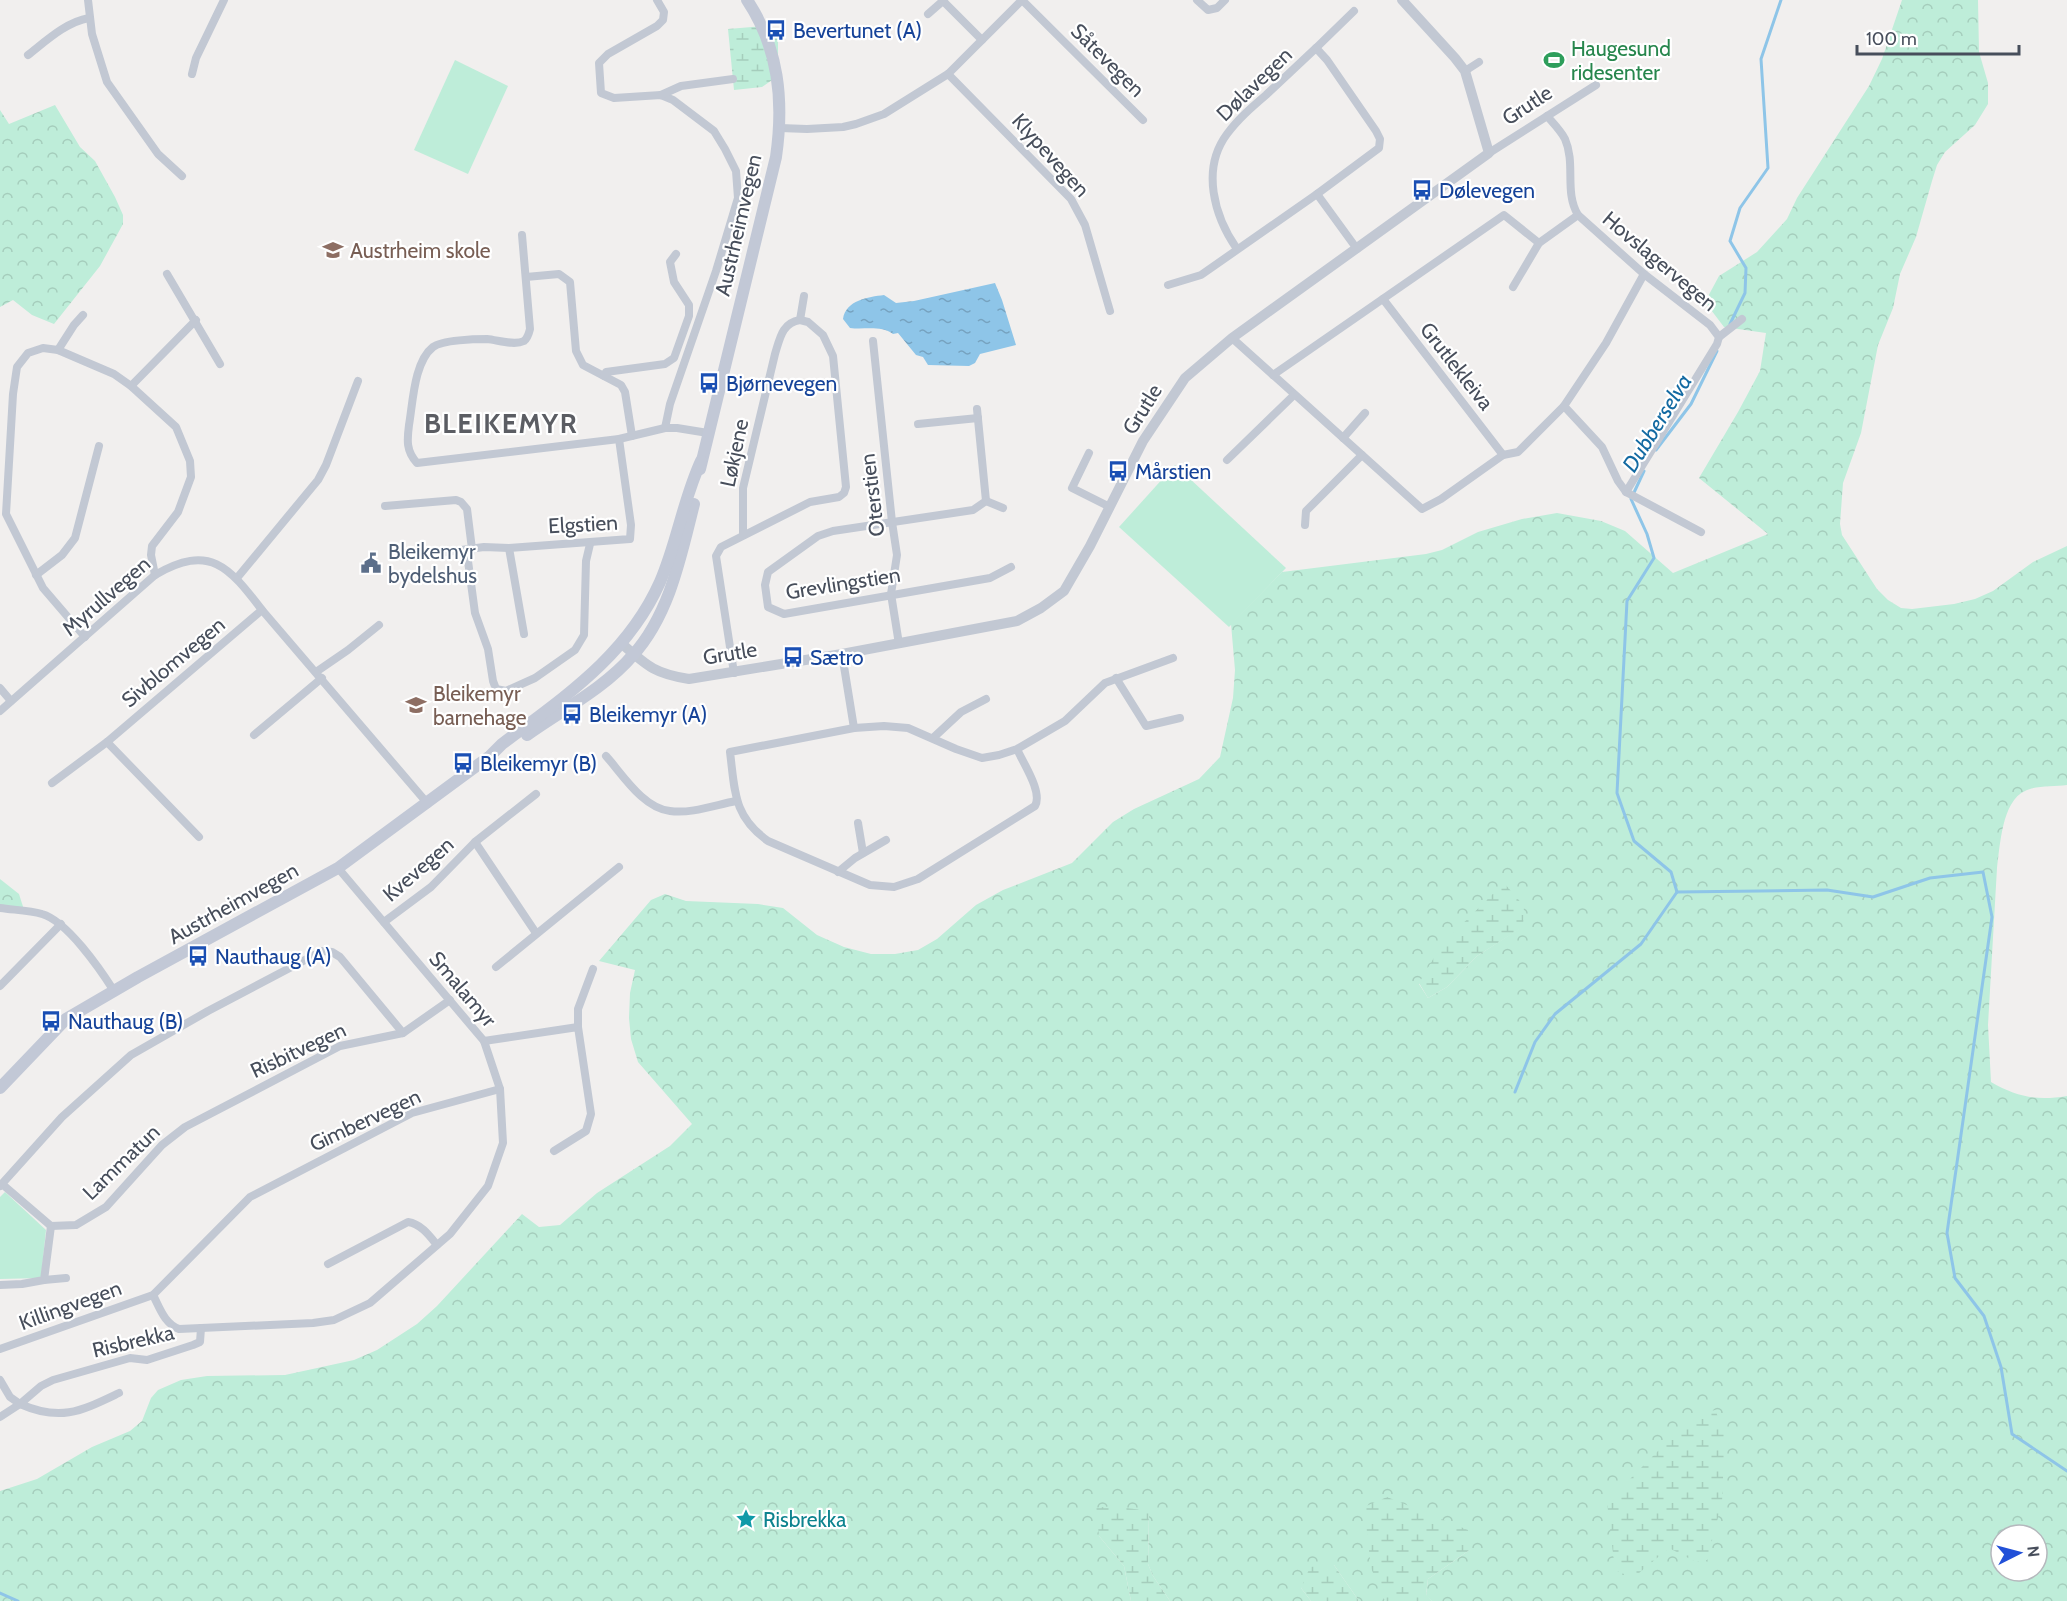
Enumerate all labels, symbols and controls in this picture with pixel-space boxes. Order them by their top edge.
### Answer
bus stop icon: Bevertunet (A) [764,18,788,42]
place label: Bevertunet (A) [793,18,922,43]
street label: Såtevegen [1066,18,1150,102]
scale bar [1857,18,2019,56]
text: 100 m [1866,28,1917,50]
place label: Haugesund ridesenter [1571,36,1671,85]
street label: Dølavegen [1211,42,1297,126]
sports icon: Haugesund ridesenter [1542,48,1566,72]
street label: Grutle [1497,80,1557,130]
street label: Klypevegen [1007,108,1095,202]
street label: Austrheimvegen [710,152,766,298]
bus stop icon: Dølevegen [1410,178,1434,202]
place label: Dølevegen [1439,178,1535,203]
street label: Hovslagervegen [1598,206,1722,316]
school or university icon: Austrheim skole [321,238,345,262]
place label: Austrheim skole [350,238,491,263]
street label: Grutlekleiva [1415,317,1499,415]
water label: Dubberselva [1616,369,1698,477]
bus stop icon: Bjørnevegen [697,371,721,395]
place label: Bjørnevegen [726,371,837,397]
street label: Grutle [1117,379,1167,439]
district label: BLEIKEMYR [424,407,578,440]
street label: Løkjene [715,416,754,490]
street label: Oterstien [855,452,889,538]
bus stop icon: Mårstien [1106,459,1130,483]
place label: Mårstien [1135,459,1211,484]
street label: Elgstien [548,510,618,538]
place label: Bleikemyr bydelshus [388,539,477,588]
street label: Myrullvegen [57,551,155,641]
public building icon: Bleikemyr bydelshus [359,551,383,575]
street label: Grevlingstien [784,562,902,604]
street label: Sivblomvegen [116,612,230,712]
street label: Grutle [701,636,759,670]
bus stop icon: Sætro [781,645,805,669]
place label: Sætro [810,645,864,670]
place label: Bleikemyr barnehage [433,681,527,730]
school or university icon: Bleikemyr barnehage [404,693,428,717]
bus stop icon: Bleikemyr (A) [560,702,584,726]
place label: Bleikemyr (A) [589,702,707,727]
bus stop icon: Bleikemyr (B) [451,751,475,775]
place label: Bleikemyr (B) [480,751,597,776]
street label: Kvevegen [378,832,458,906]
street label: Austrheimvegen [164,857,302,949]
bus stop icon: Nauthaug (A) [186,944,210,968]
place label: Nauthaug (A) [215,944,331,969]
street label: Smalamyr [424,946,502,1032]
bus stop icon: Nauthaug (B) [39,1009,63,1033]
place label: Nauthaug (B) [68,1009,183,1034]
street label: Risbitvegen [246,1017,350,1083]
street label: Gimbervegen [305,1083,425,1157]
street label: Lammatun [77,1119,165,1205]
street label: Killingvegen [15,1275,125,1335]
street label: Risbrekka [90,1319,176,1363]
place icon: Risbrekka [734,1507,758,1531]
place label: Risbrekka [763,1507,846,1532]
north arrow [1989,1523,2049,1583]
text: N [2023,1545,2043,1558]

